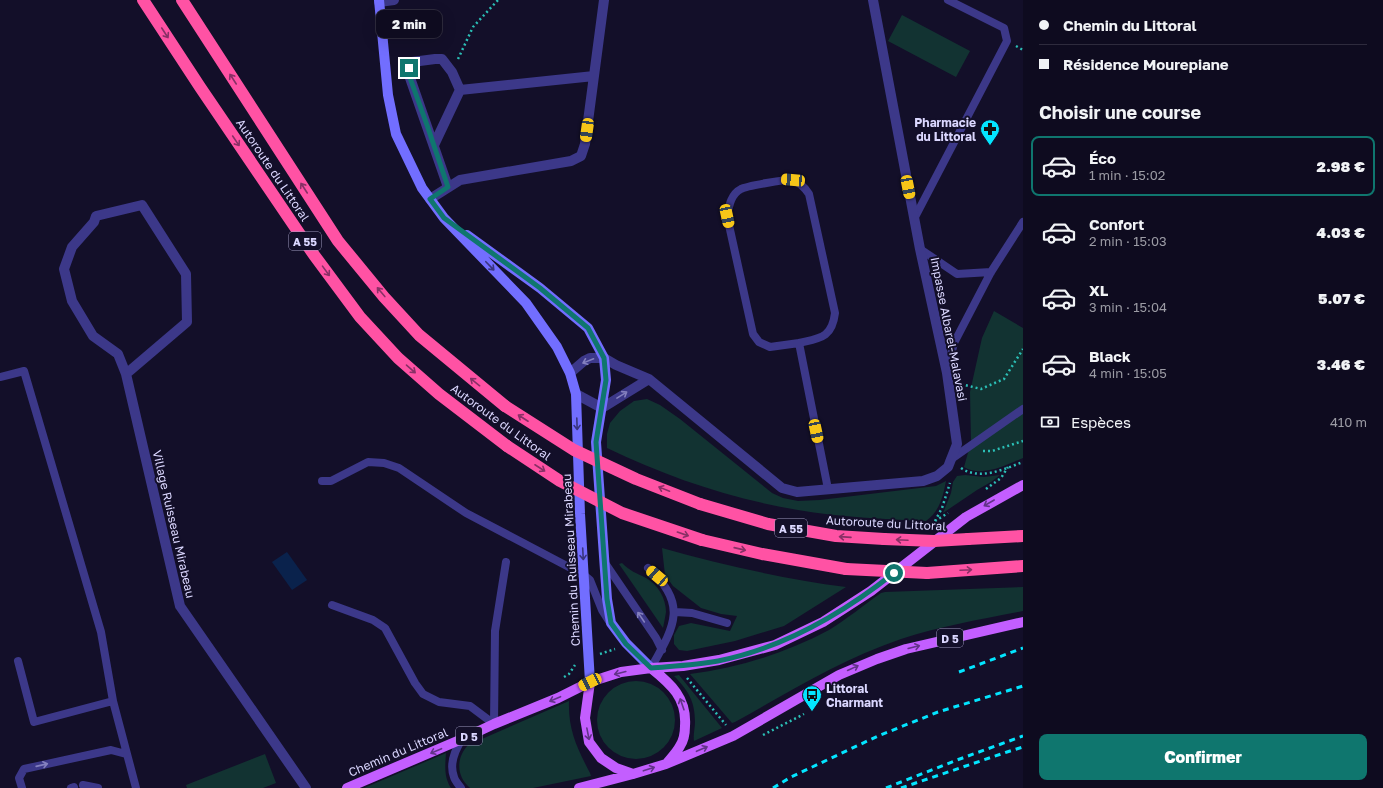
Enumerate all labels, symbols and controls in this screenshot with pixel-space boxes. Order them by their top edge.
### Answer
callout: 2 min [376,10,442,38]
text: 2 min [392,16,426,32]
text: Chemin du Littoral [1063,16,1196,34]
one-way arrow [161,27,169,39]
text: Résidence Mourepiane [1063,55,1229,73]
route end [400,59,418,77]
one-way arrow [229,74,237,85]
text: Choisir une course [1039,101,1201,123]
place label: Pharmacie du Littoral [914,115,976,144]
street label: Autoroute du Littoral [233,116,313,224]
car [579,117,595,143]
pharmacy icon: Pharmacie du Littoral [979,118,1001,146]
one-way arrow [232,135,240,146]
icon: car [1041,148,1077,184]
text: Éco [1089,149,1116,167]
text: 2.98 € [1317,157,1365,175]
text: 1 min · 15:02 [1089,167,1165,183]
car [781,173,805,187]
car [900,174,916,200]
one-way arrow [300,183,308,194]
car [719,203,735,229]
icon: car [1041,214,1077,250]
text: Confort [1089,215,1144,233]
text: 4.03 € [1317,223,1365,241]
road number: A 55 [289,232,321,250]
text: 2 min · 15:03 [1089,233,1167,249]
street label: Impasse Albarel-Malavasi [928,256,970,402]
one-way arrow [486,261,495,271]
one-way arrow [322,265,330,276]
icon: car [1041,280,1077,316]
text: XL [1089,281,1108,299]
one-way arrow [376,287,385,298]
text: 5.07 € [1318,289,1365,307]
text: 3 min · 15:04 [1089,299,1167,315]
icon: car [1041,346,1077,382]
text: Black [1089,347,1131,365]
text: 3.46 € [1317,355,1365,373]
one-way arrow [582,357,594,365]
one-way arrow [405,365,416,374]
text: 4 min · 15:05 [1089,365,1167,381]
one-way arrow [469,377,480,386]
street label: Autoroute du Littoral [448,381,554,464]
one-way arrow [616,391,628,399]
icon: cash [1039,411,1061,433]
text: Espèces [1071,413,1131,431]
one-way arrow [518,414,529,422]
text: 410 m [1330,414,1367,430]
one-way arrow [573,417,581,430]
car [808,418,824,444]
street label: Village Ruisseau Mirabeau [150,449,198,599]
one-way arrow [534,464,545,472]
street label: Chemin du Ruisseau Mirabeau [559,473,583,647]
one-way arrow [658,485,670,493]
one-way arrow [983,500,995,508]
street label: Autoroute du Littoral [825,512,947,534]
road number: A 55 [775,519,807,537]
one-way arrow [676,530,688,538]
one-way arrow [839,533,852,540]
one-way arrow [896,536,909,544]
one-way arrow [733,546,746,553]
one-way arrow [579,547,587,560]
car [644,564,670,588]
route start [885,564,903,582]
one-way arrow [959,567,972,574]
one-way arrow [637,611,645,622]
road number: D 5 [937,629,963,647]
one-way arrow [908,643,921,650]
one-way arrow [847,664,859,672]
one-way arrow [614,670,627,677]
car [577,671,603,693]
place label: Littoral Charmant [826,681,883,710]
bus stop icon: Littoral Charmant [801,684,823,712]
one-way arrow [550,696,562,703]
one-way arrow [678,698,686,710]
street label: Chemin du Littoral [346,724,450,780]
road number: D 5 [456,727,482,745]
one-way arrow [584,728,592,741]
button: Confirmer [1039,734,1367,780]
one-way arrow [695,744,707,752]
one-way arrow [430,747,442,755]
one-way arrow [35,760,48,768]
one-way arrow [643,765,656,772]

